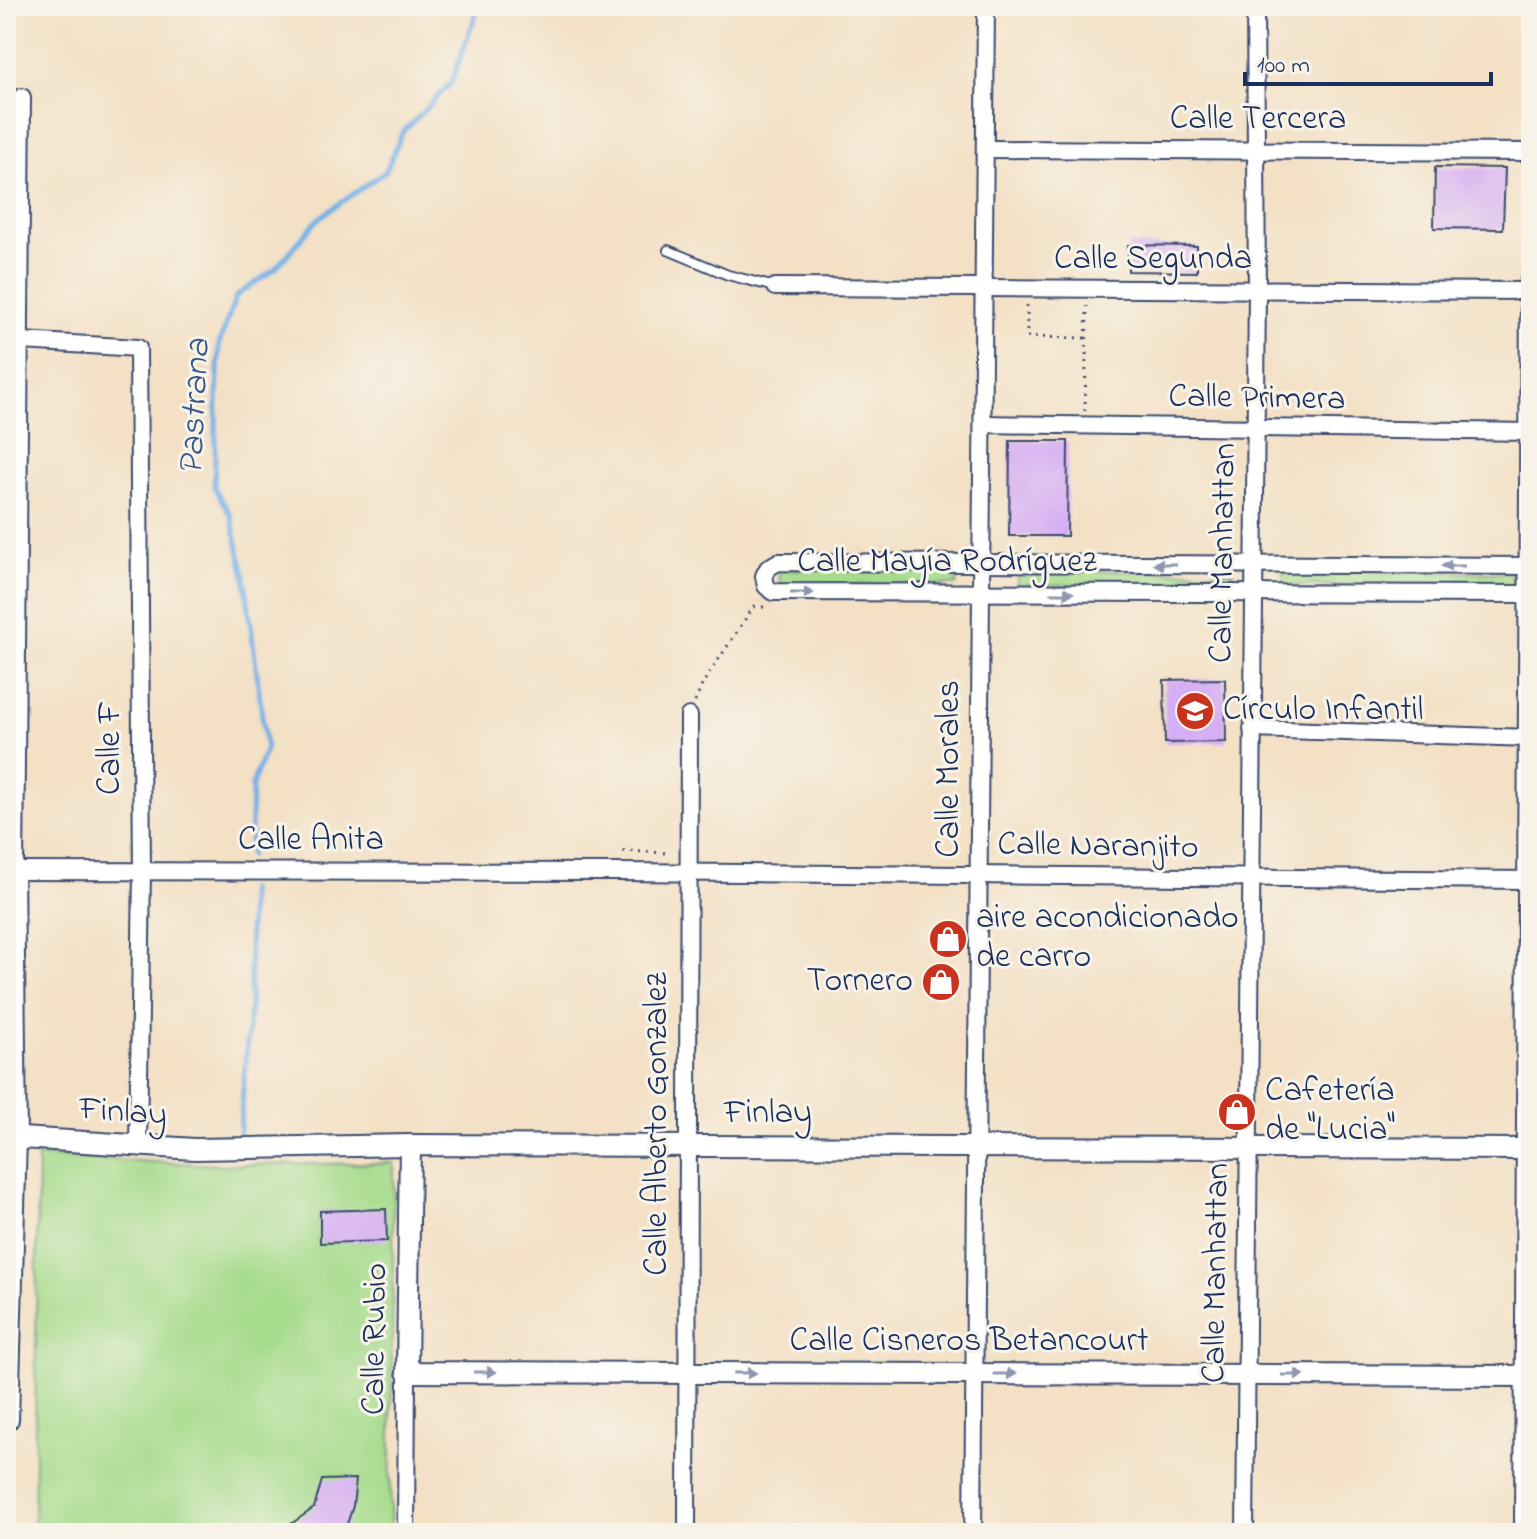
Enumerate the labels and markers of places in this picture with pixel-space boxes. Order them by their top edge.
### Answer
place label: Círculo Infantil [1223,686,1424,736]
school or university icon: Círculo Infantil [1174,690,1216,732]
place label: aire acondicionado de carro [976,894,1239,983]
shop icon: aire acondicionado de carro [927,918,969,960]
place label: Tornero [806,957,913,1007]
shop icon: Tornero [920,961,962,1003]
place label: Cafetería de "Lucia" [1265,1067,1395,1156]
shop icon: Cafetería de "Lucia" [1216,1091,1258,1133]

